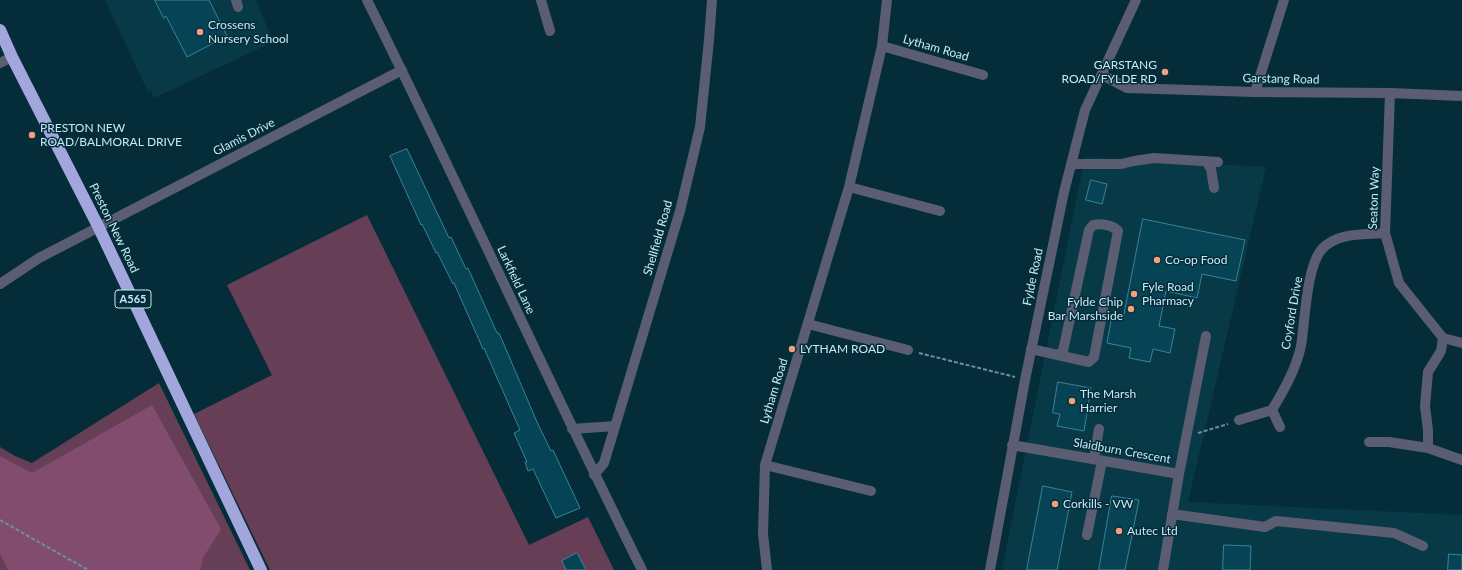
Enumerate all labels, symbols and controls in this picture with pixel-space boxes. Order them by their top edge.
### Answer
place label: Crossens Nursery School [208,18,289,46]
marker: Crossens Nursery School [195,27,205,37]
street label: Lytham Road [901,32,971,64]
place label: GARSTANG ROAD/FYLDE RD [1061,58,1157,86]
marker: GARSTANG ROAD/FYLDE RD [1160,67,1170,77]
street label: Garstang Road [1242,71,1320,87]
street label: Glamis Drive [211,115,277,159]
place label: PRESTON NEW ROAD/BALMORAL DRIVE [40,121,182,149]
marker: PRESTON NEW ROAD/BALMORAL DRIVE [27,130,37,140]
street label: Seaton Way [1366,166,1382,230]
street label: Preston New Road [86,181,142,275]
street label: Shellfield Road [640,199,676,277]
street label: Larkfield Lane [494,244,538,316]
street label: Fylde Road [1020,247,1046,307]
place label: Co-op Food [1165,253,1227,267]
marker: Co-op Food [1152,255,1162,265]
street label: Coyford Drive [1278,275,1306,351]
place label: Fyle Road Pharmacy [1142,280,1194,308]
marker: Fyle Road Pharmacy [1129,289,1139,299]
road number: A565 [115,290,151,308]
place label: Fylde Chip Bar Marshside [1048,295,1123,323]
marker: Fylde Chip Bar Marshside [1126,304,1136,314]
place label: LYTHAM ROAD [800,342,885,356]
marker: LYTHAM ROAD [787,344,797,354]
street label: Lytham Road [757,357,791,425]
place label: The Marsh Harrier [1080,387,1136,415]
marker: The Marsh Harrier [1067,396,1077,406]
street label: Slaidburn Crescent [1072,435,1172,467]
place label: Corkills - VW [1063,497,1133,511]
marker: Corkills - VW [1050,499,1060,509]
place label: Autec Ltd [1127,524,1178,538]
marker: Autec Ltd [1114,526,1124,536]

